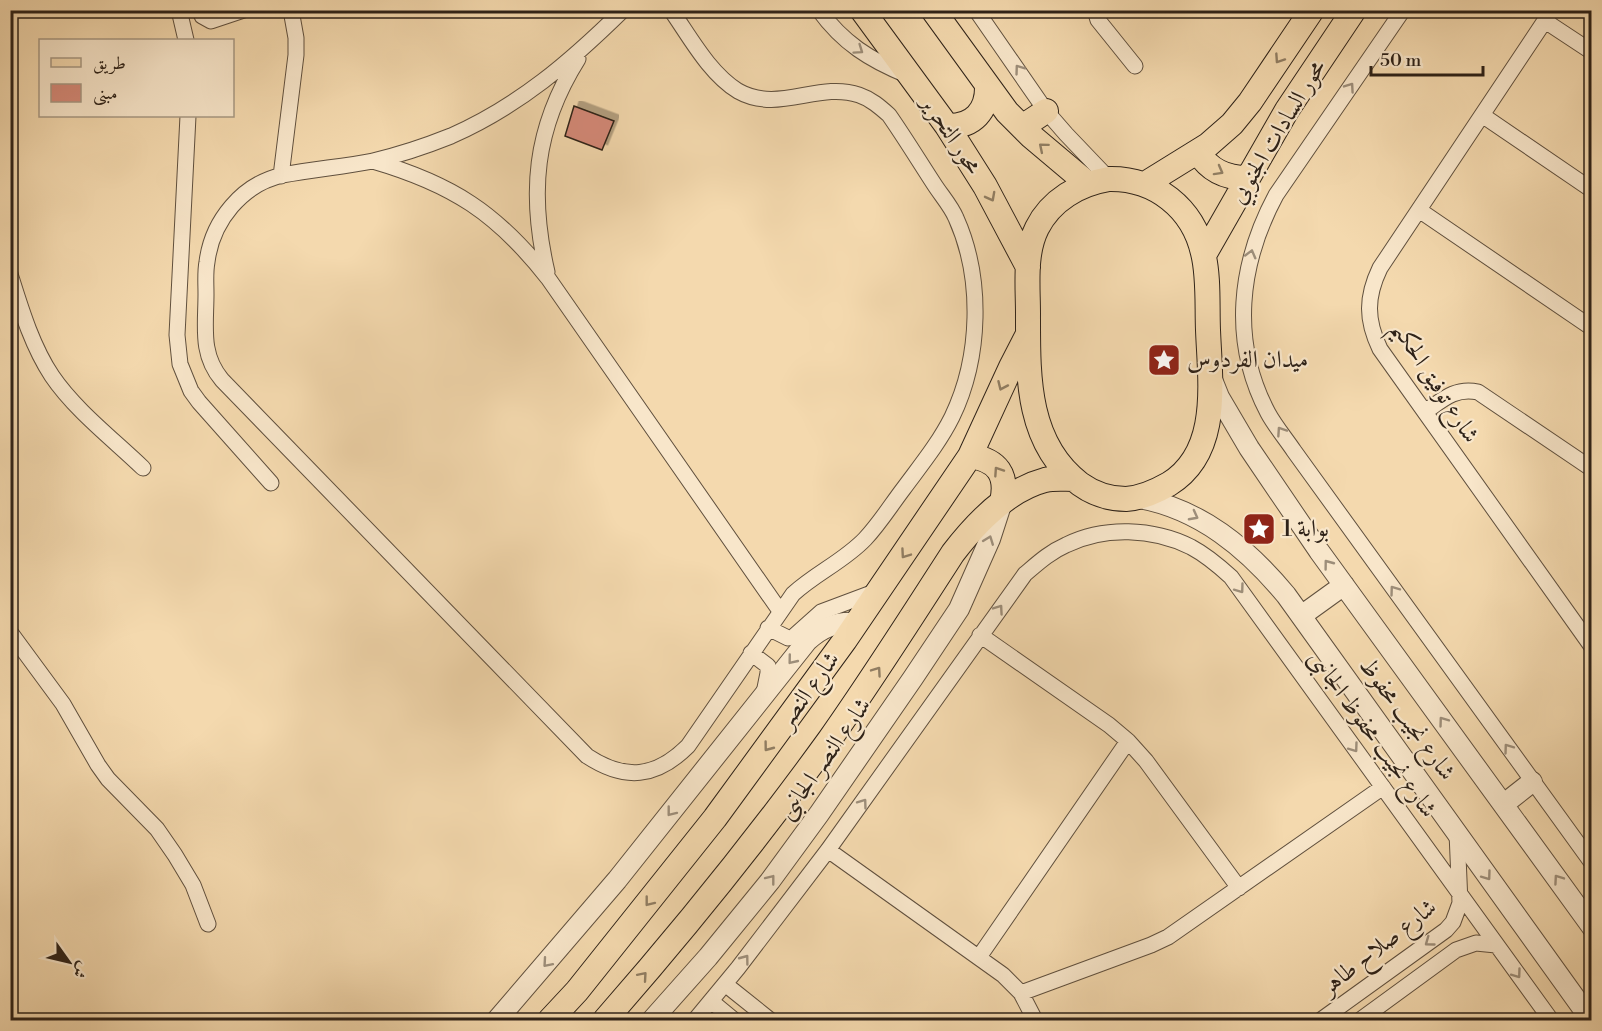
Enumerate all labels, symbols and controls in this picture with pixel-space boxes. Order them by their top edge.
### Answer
legend [39,39,234,117]
scale bar [1371,39,1484,77]
one-way arrow [853,43,864,54]
text: 50 m [1380,49,1422,72]
text: طريق [93,52,126,75]
one-way arrow [1275,52,1286,63]
street label: محور السادات الجنوبي [1223,54,1336,211]
one-way arrow [1015,65,1026,76]
text: مبنى [93,82,118,106]
one-way arrow [1343,83,1354,94]
street label: محور التحرير [912,87,989,181]
one-way arrow [1039,143,1050,154]
one-way arrow [1213,164,1223,176]
one-way arrow [984,190,995,201]
one-way arrow [1244,249,1257,259]
street label: شارع توفيق الحكيم [1378,315,1486,453]
place icon: ميدان الفردوس [1146,342,1182,378]
place label: ميدان الفردوس [1187,345,1308,375]
one-way arrow [997,379,1009,390]
one-way arrow [1277,427,1288,438]
one-way arrow [994,467,1005,478]
one-way arrow [1188,509,1198,520]
place icon: بوابة 1 [1241,511,1277,547]
place label: بوابة 1 [1282,514,1329,544]
one-way arrow [982,535,995,546]
one-way arrow [901,548,912,559]
one-way arrow [1325,559,1336,570]
one-way arrow [1233,583,1244,594]
one-way arrow [1390,585,1401,596]
one-way arrow [992,604,1003,615]
street label: شارع نجيب محفوظ الجانبى [1298,644,1443,826]
street label: شارع النصر [769,646,850,739]
street label: شارع نجيب محفوظ [1349,652,1462,789]
one-way arrow [789,653,800,664]
one-way arrow [870,667,881,678]
street label: شارع النصر الجانبى [772,692,881,828]
one-way arrow [1440,717,1451,728]
one-way arrow [764,741,775,752]
one-way arrow [1347,741,1358,752]
one-way arrow [1504,744,1515,755]
one-way arrow [855,798,866,809]
one-way arrow [667,806,678,817]
one-way arrow [1480,869,1491,880]
one-way arrow [763,875,774,886]
one-way arrow [1554,875,1565,886]
street label: شارع صلاح طاهر [1313,892,1446,1007]
one-way arrow [646,895,657,906]
north arrow [39,932,99,992]
one-way arrow [1425,935,1436,946]
one-way arrow [738,954,749,965]
one-way arrow [544,956,555,967]
text: ش [68,958,93,982]
one-way arrow [1510,967,1521,978]
one-way arrow [636,972,647,983]

